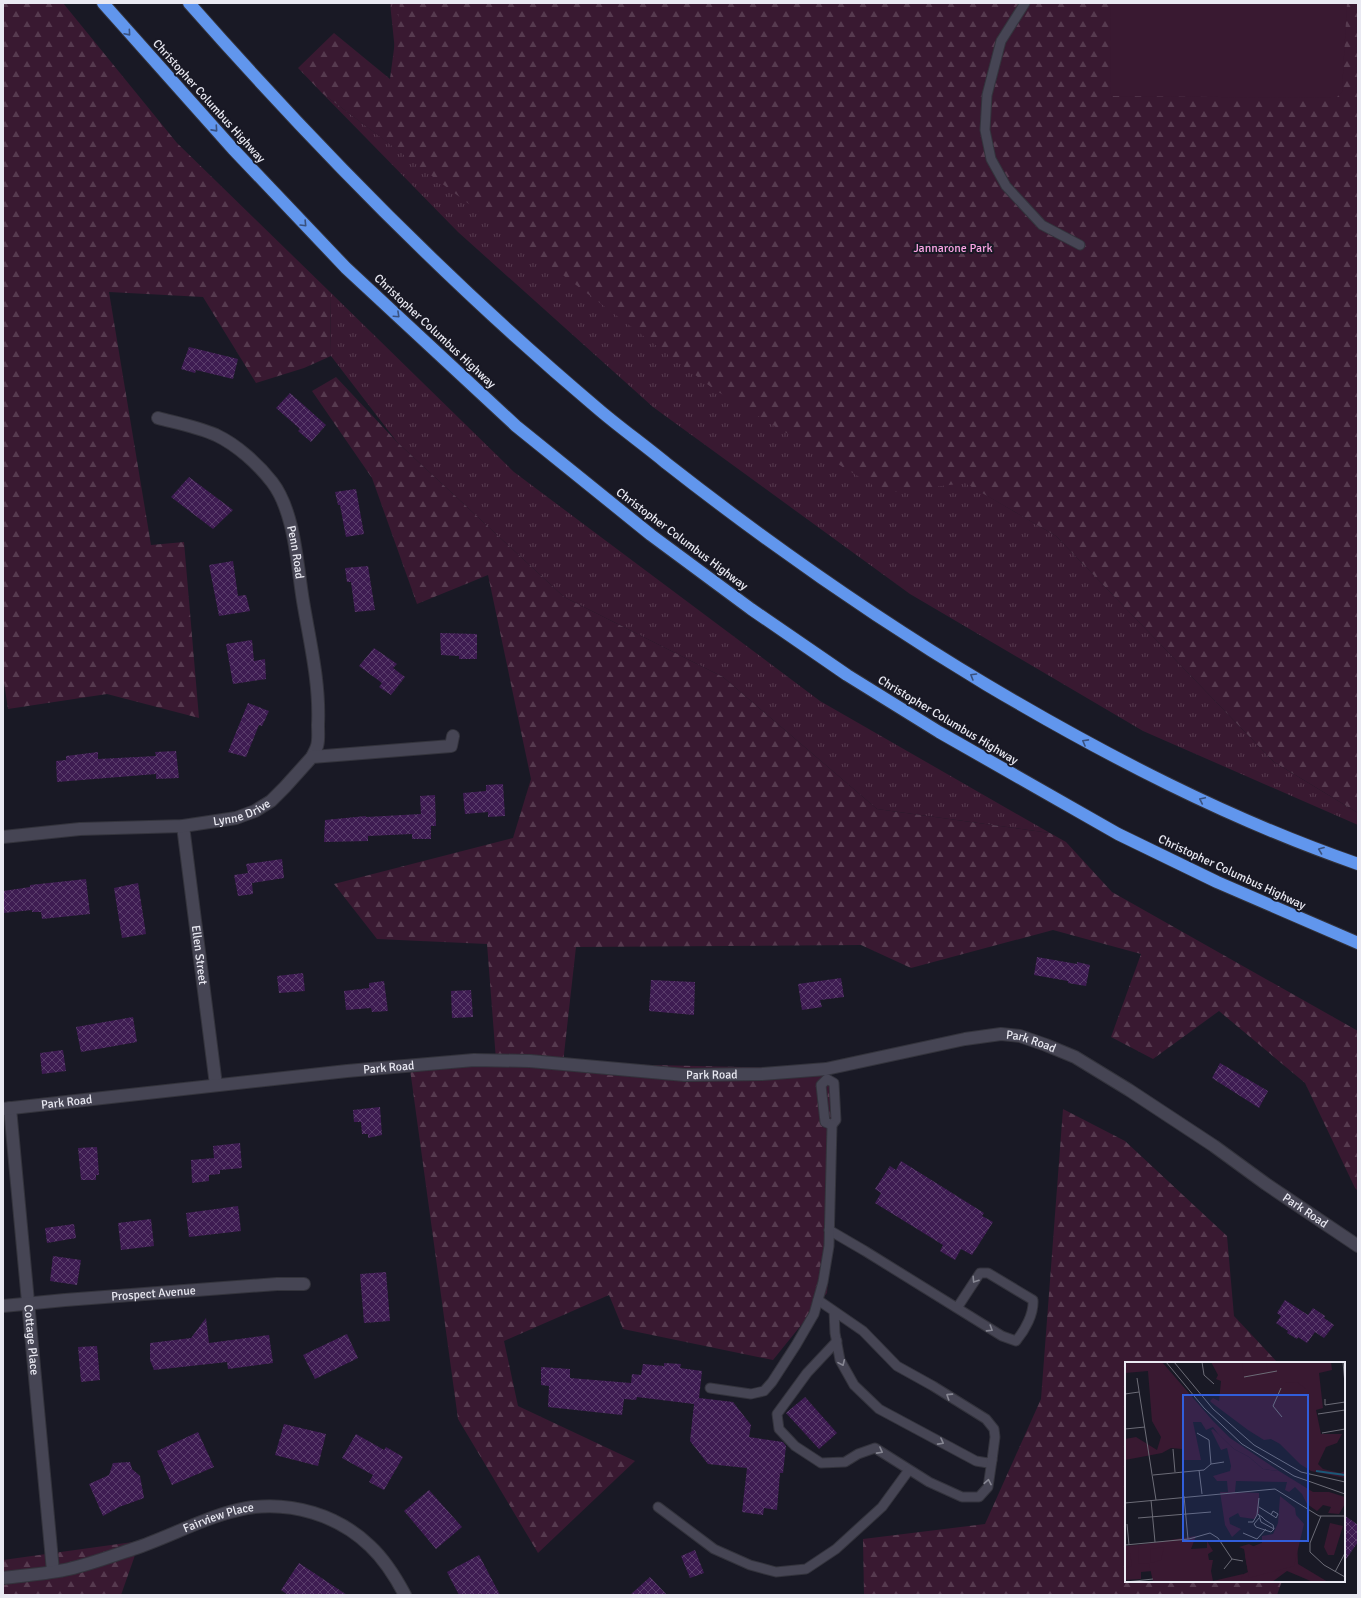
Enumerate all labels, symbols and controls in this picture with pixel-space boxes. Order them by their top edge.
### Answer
one-way arrow [124,28,131,35]
street label: Christopher Columbus Highway [149,36,268,166]
one-way arrow [210,125,217,132]
one-way arrow [299,219,307,227]
park label: Jannarone Park [913,241,993,256]
street label: Christopher Columbus Highway [371,271,499,392]
one-way arrow [392,310,400,318]
street label: Christopher Columbus Highway [613,485,751,594]
street label: Penn Road [283,524,307,580]
street label: Christopher Columbus Highway [875,673,1021,769]
one-way arrow [970,674,977,681]
one-way arrow [1082,739,1090,746]
street label: Lynne Drive [212,796,273,829]
one-way arrow [1198,797,1206,805]
street label: Christopher Columbus Highway [1156,832,1308,913]
one-way arrow [1318,847,1325,855]
street label: Ellen Street [188,924,210,986]
street label: Park Road [1005,1028,1058,1056]
street label: Park Road [363,1058,415,1078]
street label: Park Road [686,1067,738,1083]
street label: Park Road [40,1092,93,1113]
street label: Park Road [1280,1190,1331,1232]
one-way arrow [973,1276,980,1283]
street label: Prospect Avenue [111,1283,196,1304]
street label: Cottage Place [20,1304,42,1376]
one-way arrow [986,1324,993,1331]
one-way arrow [838,1359,846,1366]
inset map [1125,1362,1345,1582]
one-way arrow [946,1393,953,1400]
one-way arrow [937,1437,944,1445]
one-way arrow [876,1447,883,1454]
one-way arrow [984,1478,992,1485]
street label: Fairview Place [181,1500,255,1536]

